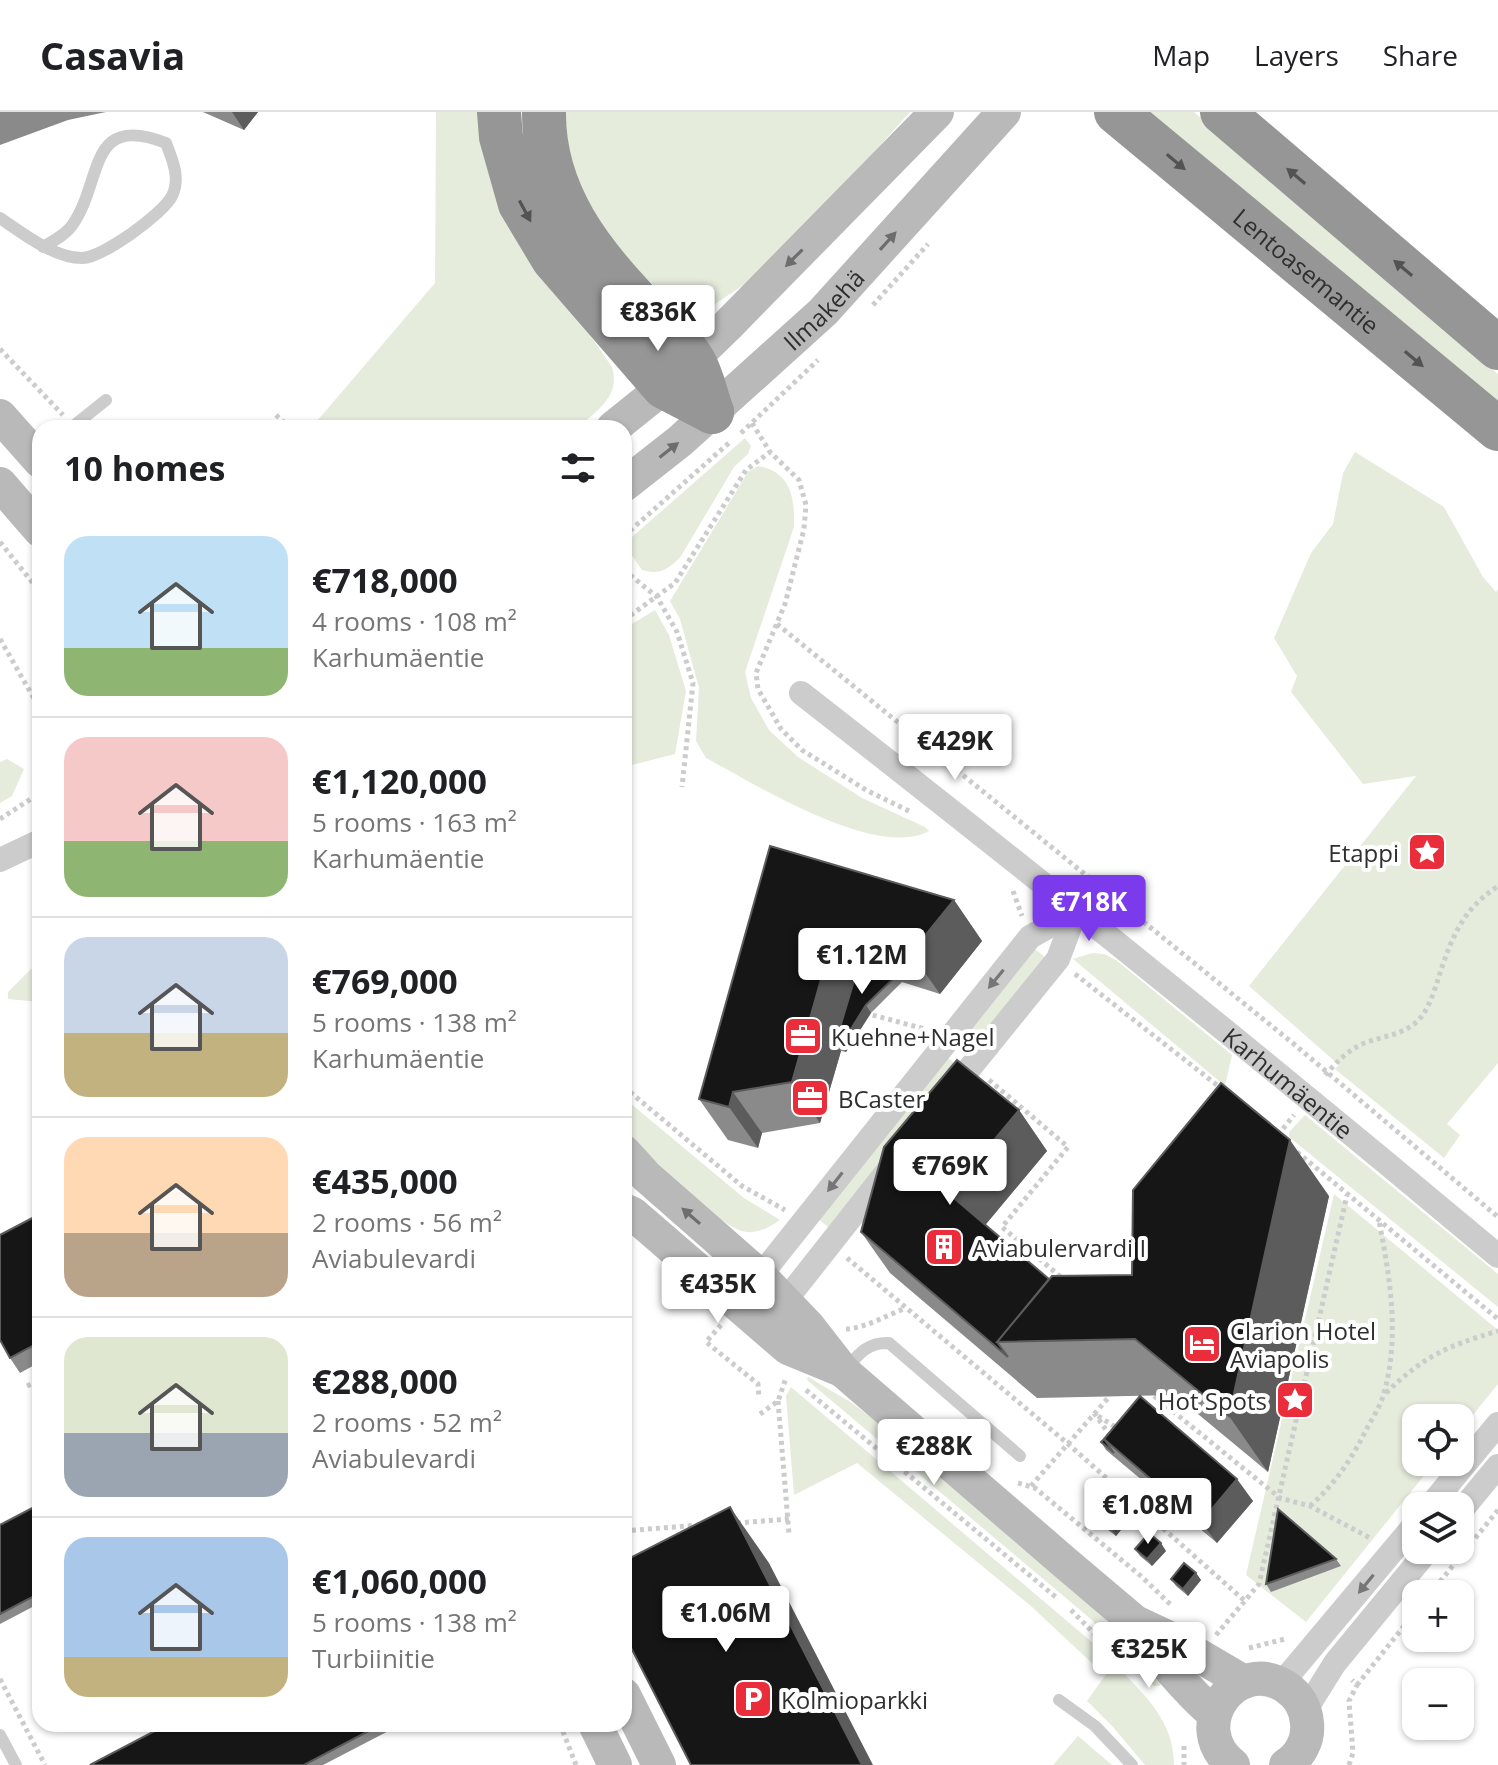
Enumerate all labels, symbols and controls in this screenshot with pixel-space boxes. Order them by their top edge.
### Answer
text: Casavia [40,29,185,81]
text: Map [1152,36,1210,74]
text: Layers [1254,36,1339,74]
text: Share [1383,36,1458,74]
one-way arrow [1166,153,1186,170]
one-way arrow [1286,168,1306,185]
one-way arrow [518,200,532,222]
street label: Lentoasemantie [1227,200,1387,341]
one-way arrow [879,232,897,251]
one-way arrow [785,248,804,267]
one-way arrow [1394,259,1413,277]
street label: Ilmakehä [776,261,871,357]
pin: €836K [602,285,714,353]
text: €836K [620,293,696,329]
one-way arrow [1404,350,1424,367]
one-way arrow [659,442,679,458]
text: 10 homes [64,445,225,491]
icon: filters [556,446,600,490]
text: €718,000 [312,557,458,603]
icon: home [128,568,224,664]
text: 4 rooms · 108 m² [312,603,517,639]
text: Karhumäentie [312,639,484,675]
pin: €429K [899,714,1011,782]
text: €429K [917,722,993,758]
text: €1,120,000 [312,758,487,804]
icon: home [128,769,224,865]
text: 5 rooms · 163 m² [312,804,517,840]
place icon: Etappi [1406,831,1448,873]
place label: Etappi [1328,836,1399,869]
text: Karhumäentie [312,840,484,876]
pin: €718K [1033,875,1145,943]
text: €718K [1051,883,1127,919]
pin: €1.12M [797,928,927,996]
text: €1.12M [816,936,908,972]
text: €769,000 [312,958,458,1004]
icon: home [128,969,224,1065]
one-way arrow [989,969,1005,989]
text: 5 rooms · 138 m² [312,1004,517,1040]
office icon: Kuehne+Nagel [782,1015,824,1057]
street label: Karhumäentie [1216,1019,1361,1146]
place label: Kuehne+Nagel [831,1020,995,1053]
text: Karhumäentie [312,1040,484,1076]
office icon: BCaster [789,1077,831,1119]
place label: BCaster [838,1082,925,1115]
pin: €769K [894,1139,1006,1207]
text: €769K [912,1147,988,1183]
text: €435,000 [312,1158,458,1204]
icon: home [128,1169,224,1265]
one-way arrow [827,1172,843,1192]
text: 2 rooms · 56 m² [312,1204,502,1240]
one-way arrow [682,1208,702,1225]
building icon: Aviabulervardi I [923,1226,965,1268]
place label: Aviabulervardi I [972,1231,1146,1264]
text: Aviabulevardi [312,1240,476,1276]
pin: €435K [662,1257,774,1325]
text: €435K [680,1265,756,1301]
place label: Clarion Hotel Aviapolis [1230,1314,1376,1375]
hotel icon: Clarion Hotel Aviapolis [1181,1323,1223,1365]
text: €288,000 [312,1358,458,1404]
icon: home [128,1369,224,1465]
place icon: Hot Spots [1274,1379,1316,1421]
place label: Hot Spots [1158,1384,1267,1417]
text: 2 rooms · 52 m² [312,1404,502,1440]
map controls [1402,1404,1474,1740]
button: locate [1402,1404,1474,1476]
pin: €288K [878,1419,990,1487]
text: €288K [896,1427,972,1463]
text: Aviabulevardi [312,1440,476,1476]
pin: €1.08M [1083,1478,1213,1546]
text: €1.08M [1102,1486,1194,1522]
button: layers [1402,1492,1474,1564]
text: €1,060,000 [312,1558,487,1604]
icon: home [128,1569,224,1665]
one-way arrow [1358,1573,1375,1594]
button: + [1402,1580,1474,1652]
pin: €1.06M [661,1586,791,1654]
text: €1.06M [680,1594,772,1630]
text: 5 rooms · 138 m² [312,1604,517,1640]
pin: €325K [1093,1622,1205,1690]
text: €325K [1111,1630,1187,1666]
text: Turbiinitie [312,1640,435,1676]
button: − [1402,1668,1474,1740]
parking icon: Kolmioparkki [732,1678,774,1720]
place label: Kolmioparkki [781,1683,928,1716]

